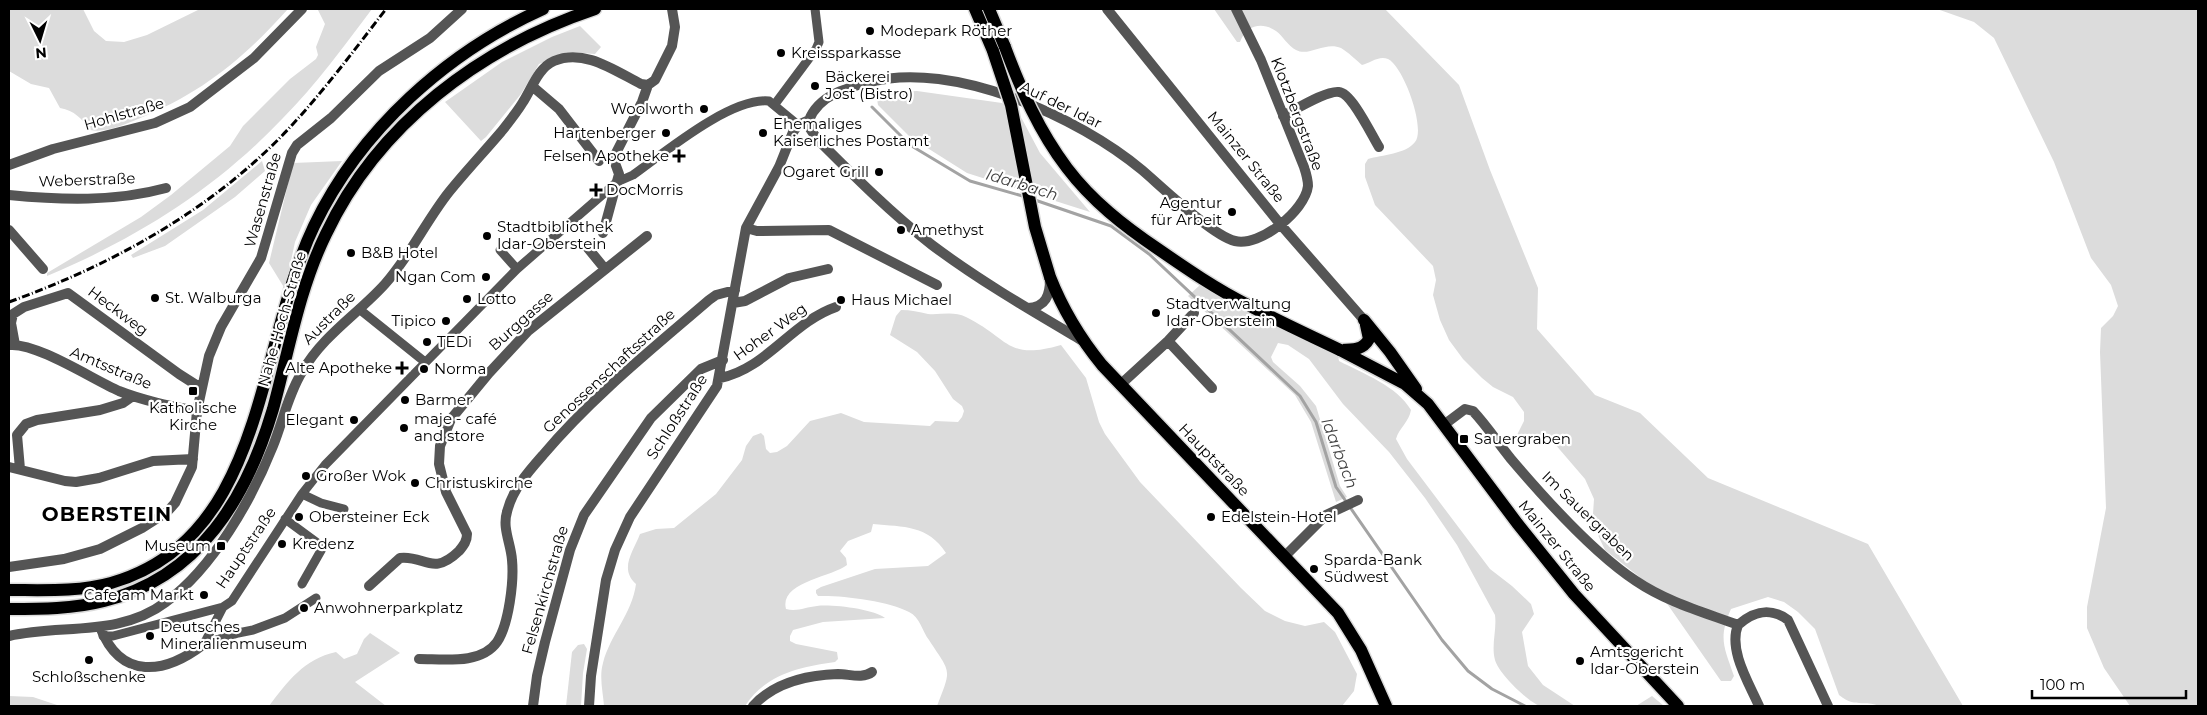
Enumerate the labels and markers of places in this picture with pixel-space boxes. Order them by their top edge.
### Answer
place label: Modepark Röther [880,21,1012,40]
marker: Modepark Röther [864,25,876,37]
place label: Kreissparkasse [791,43,901,62]
marker: Kreissparkasse [775,47,787,59]
place label: Bäckerei Jost (Bistro) [824,67,913,103]
marker: Bäckerei Jost (Bistro) [809,80,821,92]
place label: Woolworth [610,99,694,118]
marker: Woolworth [698,103,710,115]
place label: Ehemaliges Kaiserliches Postamt [773,114,929,150]
place label: Hartenberger [553,123,656,142]
marker: Hartenberger [660,127,672,139]
marker: Ehemaliges Kaiserliches Postamt [757,127,769,139]
place label: Felsen Apotheke [543,146,669,165]
marker: Felsen Apotheke [673,150,685,162]
place label: Ogaret Grill [783,162,869,181]
marker: Ogaret Grill [873,166,885,178]
place label: DocMorris [606,180,683,199]
marker: DocMorris [590,184,602,196]
place label: Agentur für Arbeit [1151,193,1222,229]
marker: Agentur für Arbeit [1226,206,1238,218]
place label: Stadtbibliothek Idar-Oberstein [497,217,613,253]
place label: Amethyst [911,220,984,239]
marker: Amethyst [895,224,907,236]
marker: Stadtbibliothek Idar-Oberstein [481,230,493,242]
place label: B&B Hotel [361,243,438,262]
marker: B&B Hotel [345,247,357,259]
place label: Ngan Com [395,267,476,286]
marker: Ngan Com [480,271,492,283]
place label: St. Walburga [165,288,262,307]
place label: Lotto [477,289,516,308]
place label: Haus Michael [851,290,952,309]
marker: St. Walburga [149,292,161,304]
marker: Lotto [461,293,473,305]
marker: Haus Michael [835,294,847,306]
place label: Stadtverwaltung Idar-Oberstein [1166,294,1291,330]
marker: Stadtverwaltung Idar-Oberstein [1150,307,1162,319]
place label: Tipico [391,311,436,330]
marker: Tipico [440,315,452,327]
place label: TEDi [437,332,472,351]
marker: TEDi [421,336,433,348]
place label: Alte Apotheke [285,358,392,377]
place label: Norma [434,359,486,378]
marker: Alte Apotheke [396,362,408,374]
marker: Norma [418,363,430,375]
marker: Katholische Kirche [187,385,199,397]
place label: Barmer [415,390,472,409]
marker: Barmer [399,394,411,406]
place label: Katholische Kirche [149,398,237,434]
place label: maje - café and store [414,409,497,445]
place label: Elegant [286,410,344,429]
marker: Elegant [348,414,360,426]
marker: maje - café and store [398,422,410,434]
place label: Sauergraben [1474,429,1571,448]
marker: Sauergraben [1458,433,1470,445]
place label: Großer Wok [316,466,406,485]
marker: Großer Wok [300,470,312,482]
place label: Christuskirche [425,473,533,492]
marker: Christuskirche [409,477,421,489]
place label: Obersteiner Eck [309,507,429,526]
place label: Edelstein-Hotel [1221,507,1337,526]
marker: Obersteiner Eck [293,511,305,523]
marker: Edelstein-Hotel [1205,511,1217,523]
place label: Kredenz [292,534,355,553]
place label: Museum [144,536,211,555]
marker: Kredenz [276,538,288,550]
marker: Museum [215,540,227,552]
place label: Sparda-Bank Südwest [1324,550,1422,586]
marker: Sparda-Bank Südwest [1308,563,1320,575]
place label: Cafe am Markt [84,585,194,604]
marker: Cafe am Markt [198,589,210,601]
place label: Anwohnerparkplatz [314,598,463,617]
marker: Anwohnerparkplatz [298,602,310,614]
place label: Deutsches Mineralienmuseum [160,617,307,653]
marker: Deutsches Mineralienmuseum [144,630,156,642]
place label: Amtsgericht Idar-Oberstein [1590,642,1699,678]
marker: Schloßschenke [83,654,95,666]
marker: Amtsgericht Idar-Oberstein [1574,655,1586,667]
place label: Schloßschenke [32,667,146,686]

